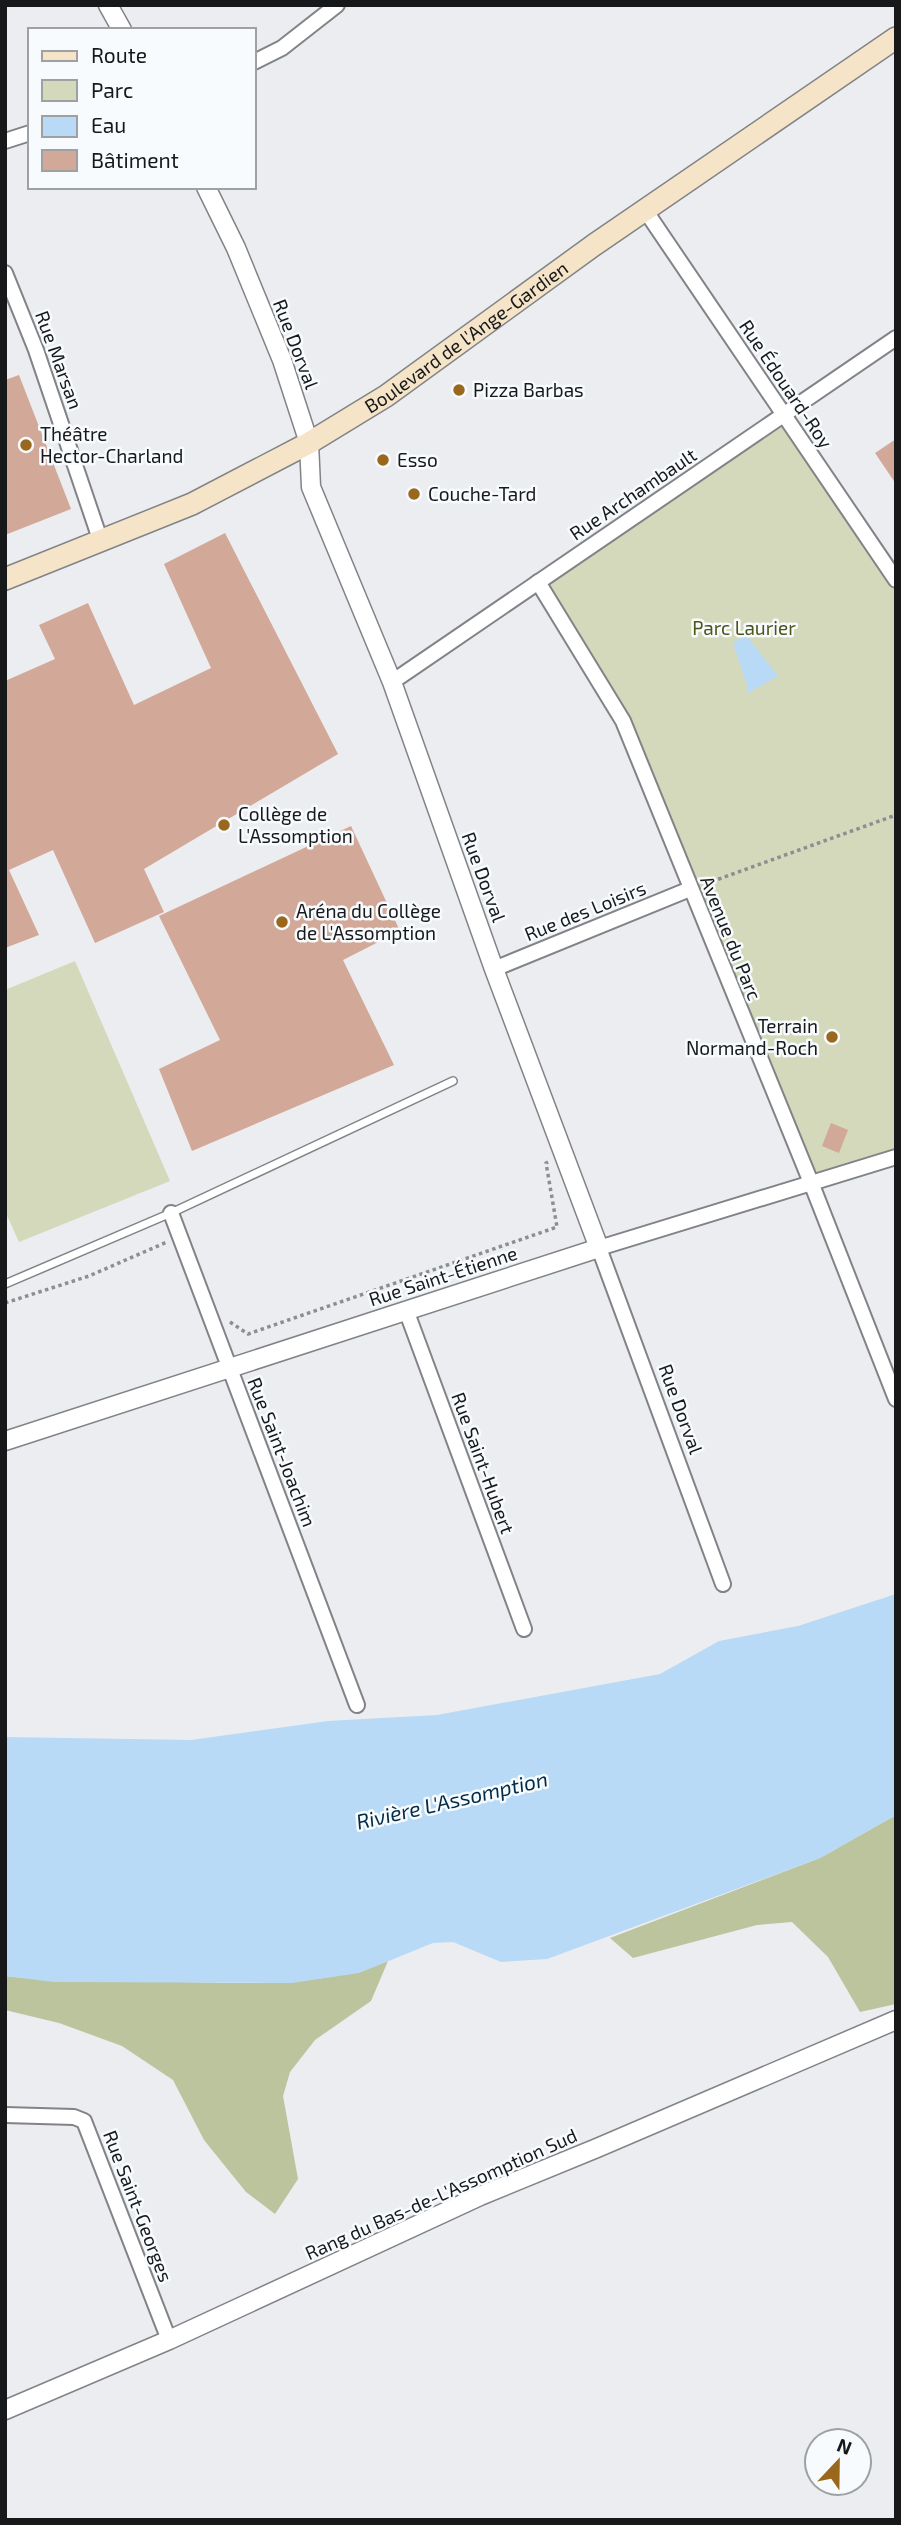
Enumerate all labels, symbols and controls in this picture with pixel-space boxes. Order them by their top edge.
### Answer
legend [28,28,256,189]
text: Route [91,42,147,67]
text: Parc [91,77,133,102]
text: Eau [91,112,126,137]
text: Bâtiment [91,147,179,172]
street label: Boulevard de l'Ange-Gardien [360,256,572,417]
street label: Rue Dorval [269,296,324,392]
street label: Rue Marsan [31,308,88,412]
street label: Rue Édouard-Roy [735,315,838,452]
place label: Pizza Barbas [473,378,584,401]
marker: Pizza Barbas [451,382,467,398]
place label: Théâtre Hector-Charland [40,422,183,467]
marker: Théâtre Hector-Charland [18,437,34,453]
street label: Rue Archambault [565,443,700,544]
place label: Esso [397,448,438,471]
marker: Esso [375,452,391,468]
place label: Couche-Tard [428,482,536,505]
marker: Couche-Tard [406,486,422,502]
park label: Parc Laurier [692,616,796,639]
place label: Collège de L'Assomption [238,802,353,847]
marker: Collège de L'Assomption [216,817,232,833]
street label: Rue Dorval [458,829,511,925]
street label: Avenue du Parc [696,872,767,1003]
street label: Rue des Loisirs [521,876,649,945]
place label: Aréna du Collège de L'Assomption [296,899,441,944]
marker: Aréna du Collège de L'Assomption [274,914,290,930]
place label: Terrain Normand-Roch [686,1014,818,1059]
marker: Terrain Normand-Roch [824,1029,840,1045]
street label: Rue Saint-Étienne [366,1241,520,1310]
street label: Rue Dorval [655,1361,708,1457]
street label: Rue Saint-Joachim [243,1374,322,1530]
street label: Rue Saint-Hubert [447,1389,520,1537]
water label: Rivière L'Assomption [353,1765,550,1834]
street label: Rang du Bas-de-L'Assomption Sud [301,2123,580,2264]
street label: Rue Saint-Georges [99,2127,178,2285]
north arrow [803,2427,873,2497]
text: N [834,2433,855,2459]

